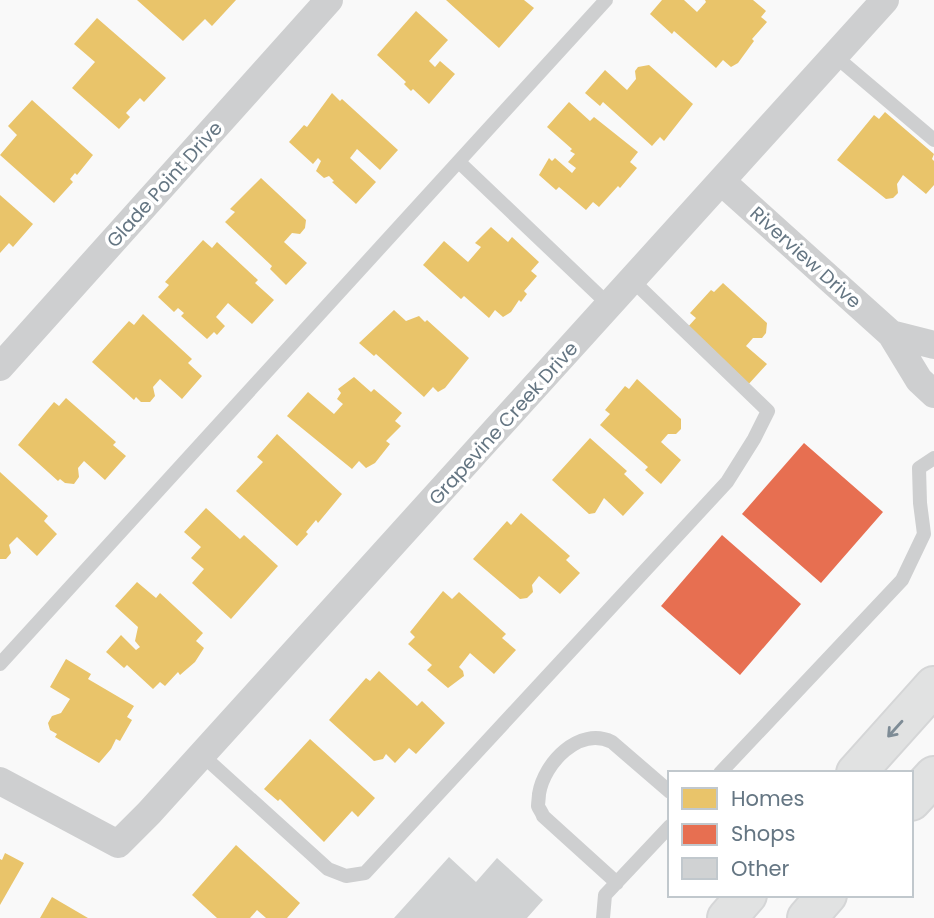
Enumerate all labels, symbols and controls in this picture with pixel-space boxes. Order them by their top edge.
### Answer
street label: Glade Point Drive [100,115,228,253]
street label: Riverview Drive [744,200,867,315]
street label: Grapevine Creek Drive [423,336,584,511]
one-way arrow [887,720,903,738]
legend [668,771,913,897]
text: Homes [731,784,805,813]
text: Shops [731,819,795,848]
text: Other [731,854,790,883]

